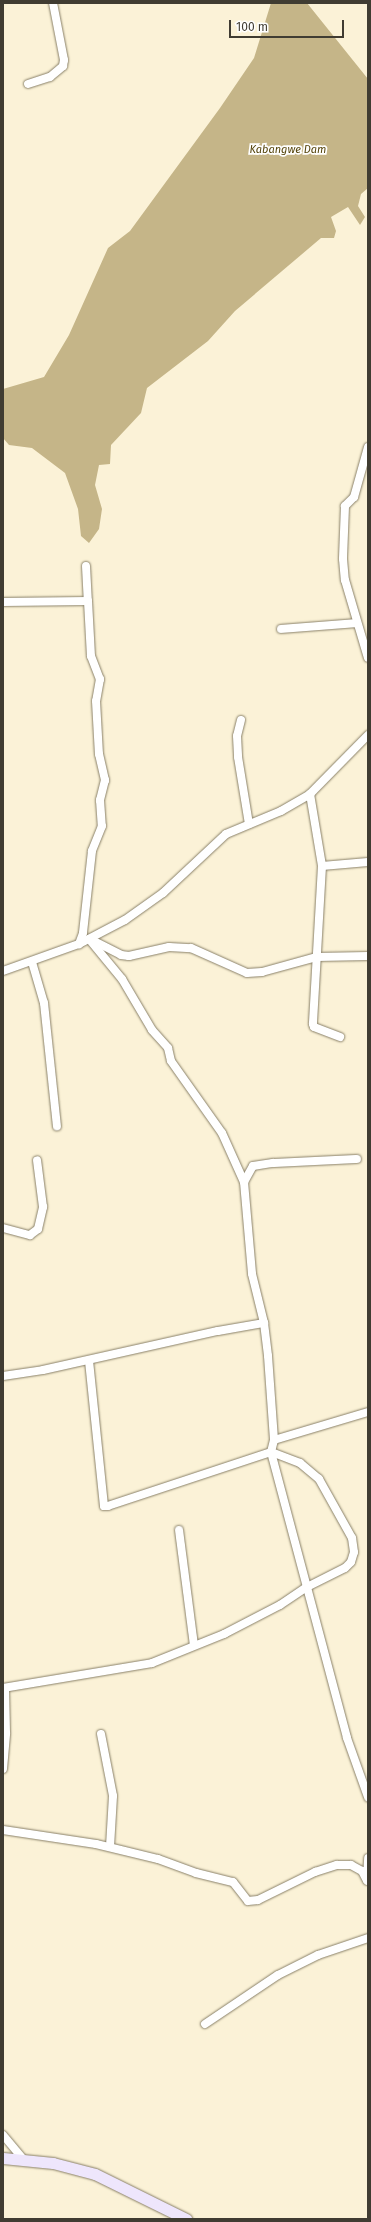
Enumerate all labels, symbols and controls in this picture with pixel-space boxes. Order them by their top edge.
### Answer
scale bar [231,12,346,38]
text: 100 m [236,20,268,34]
water label: Kabangwe Dam [250,143,326,157]

